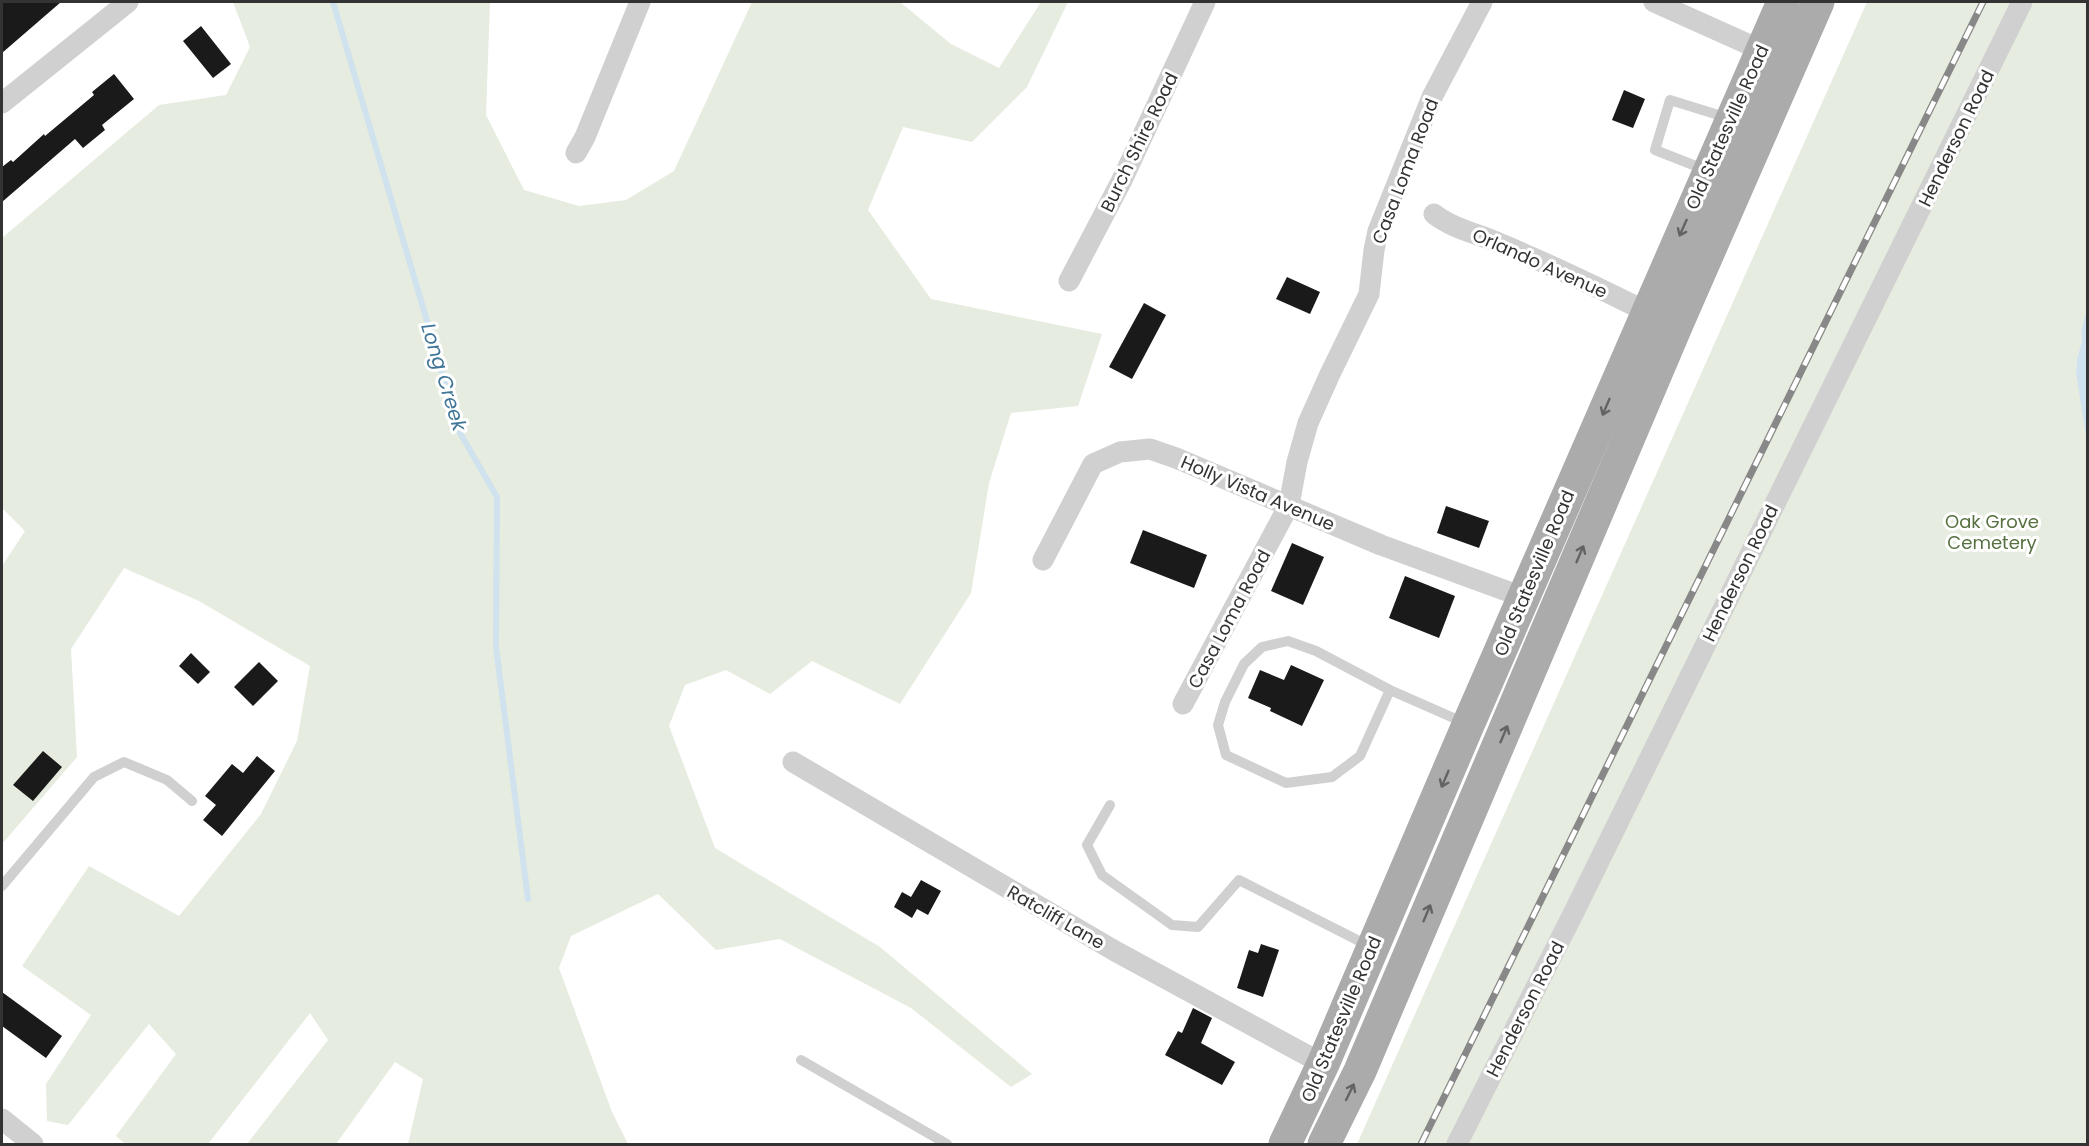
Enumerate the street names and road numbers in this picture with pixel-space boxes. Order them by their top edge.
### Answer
street label: Old Statesville Road [1679,41,1775,213]
street label: Henderson Road [1912,65,2000,211]
street label: Burch Shire Road [1094,68,1184,216]
street label: Casa Loma Road [1366,95,1444,247]
street label: Orlando Avenue [1469,222,1611,304]
street label: Holly Vista Avenue [1177,449,1339,537]
street label: Old Statesville Road [1488,486,1580,660]
street label: Henderson Road [1696,500,1784,646]
street label: Casa Loma Road [1182,545,1276,693]
street label: Ratcliff Lane [1003,879,1109,955]
street label: Old Statesville Road [1295,932,1387,1106]
street label: Henderson Road [1480,937,1570,1081]

